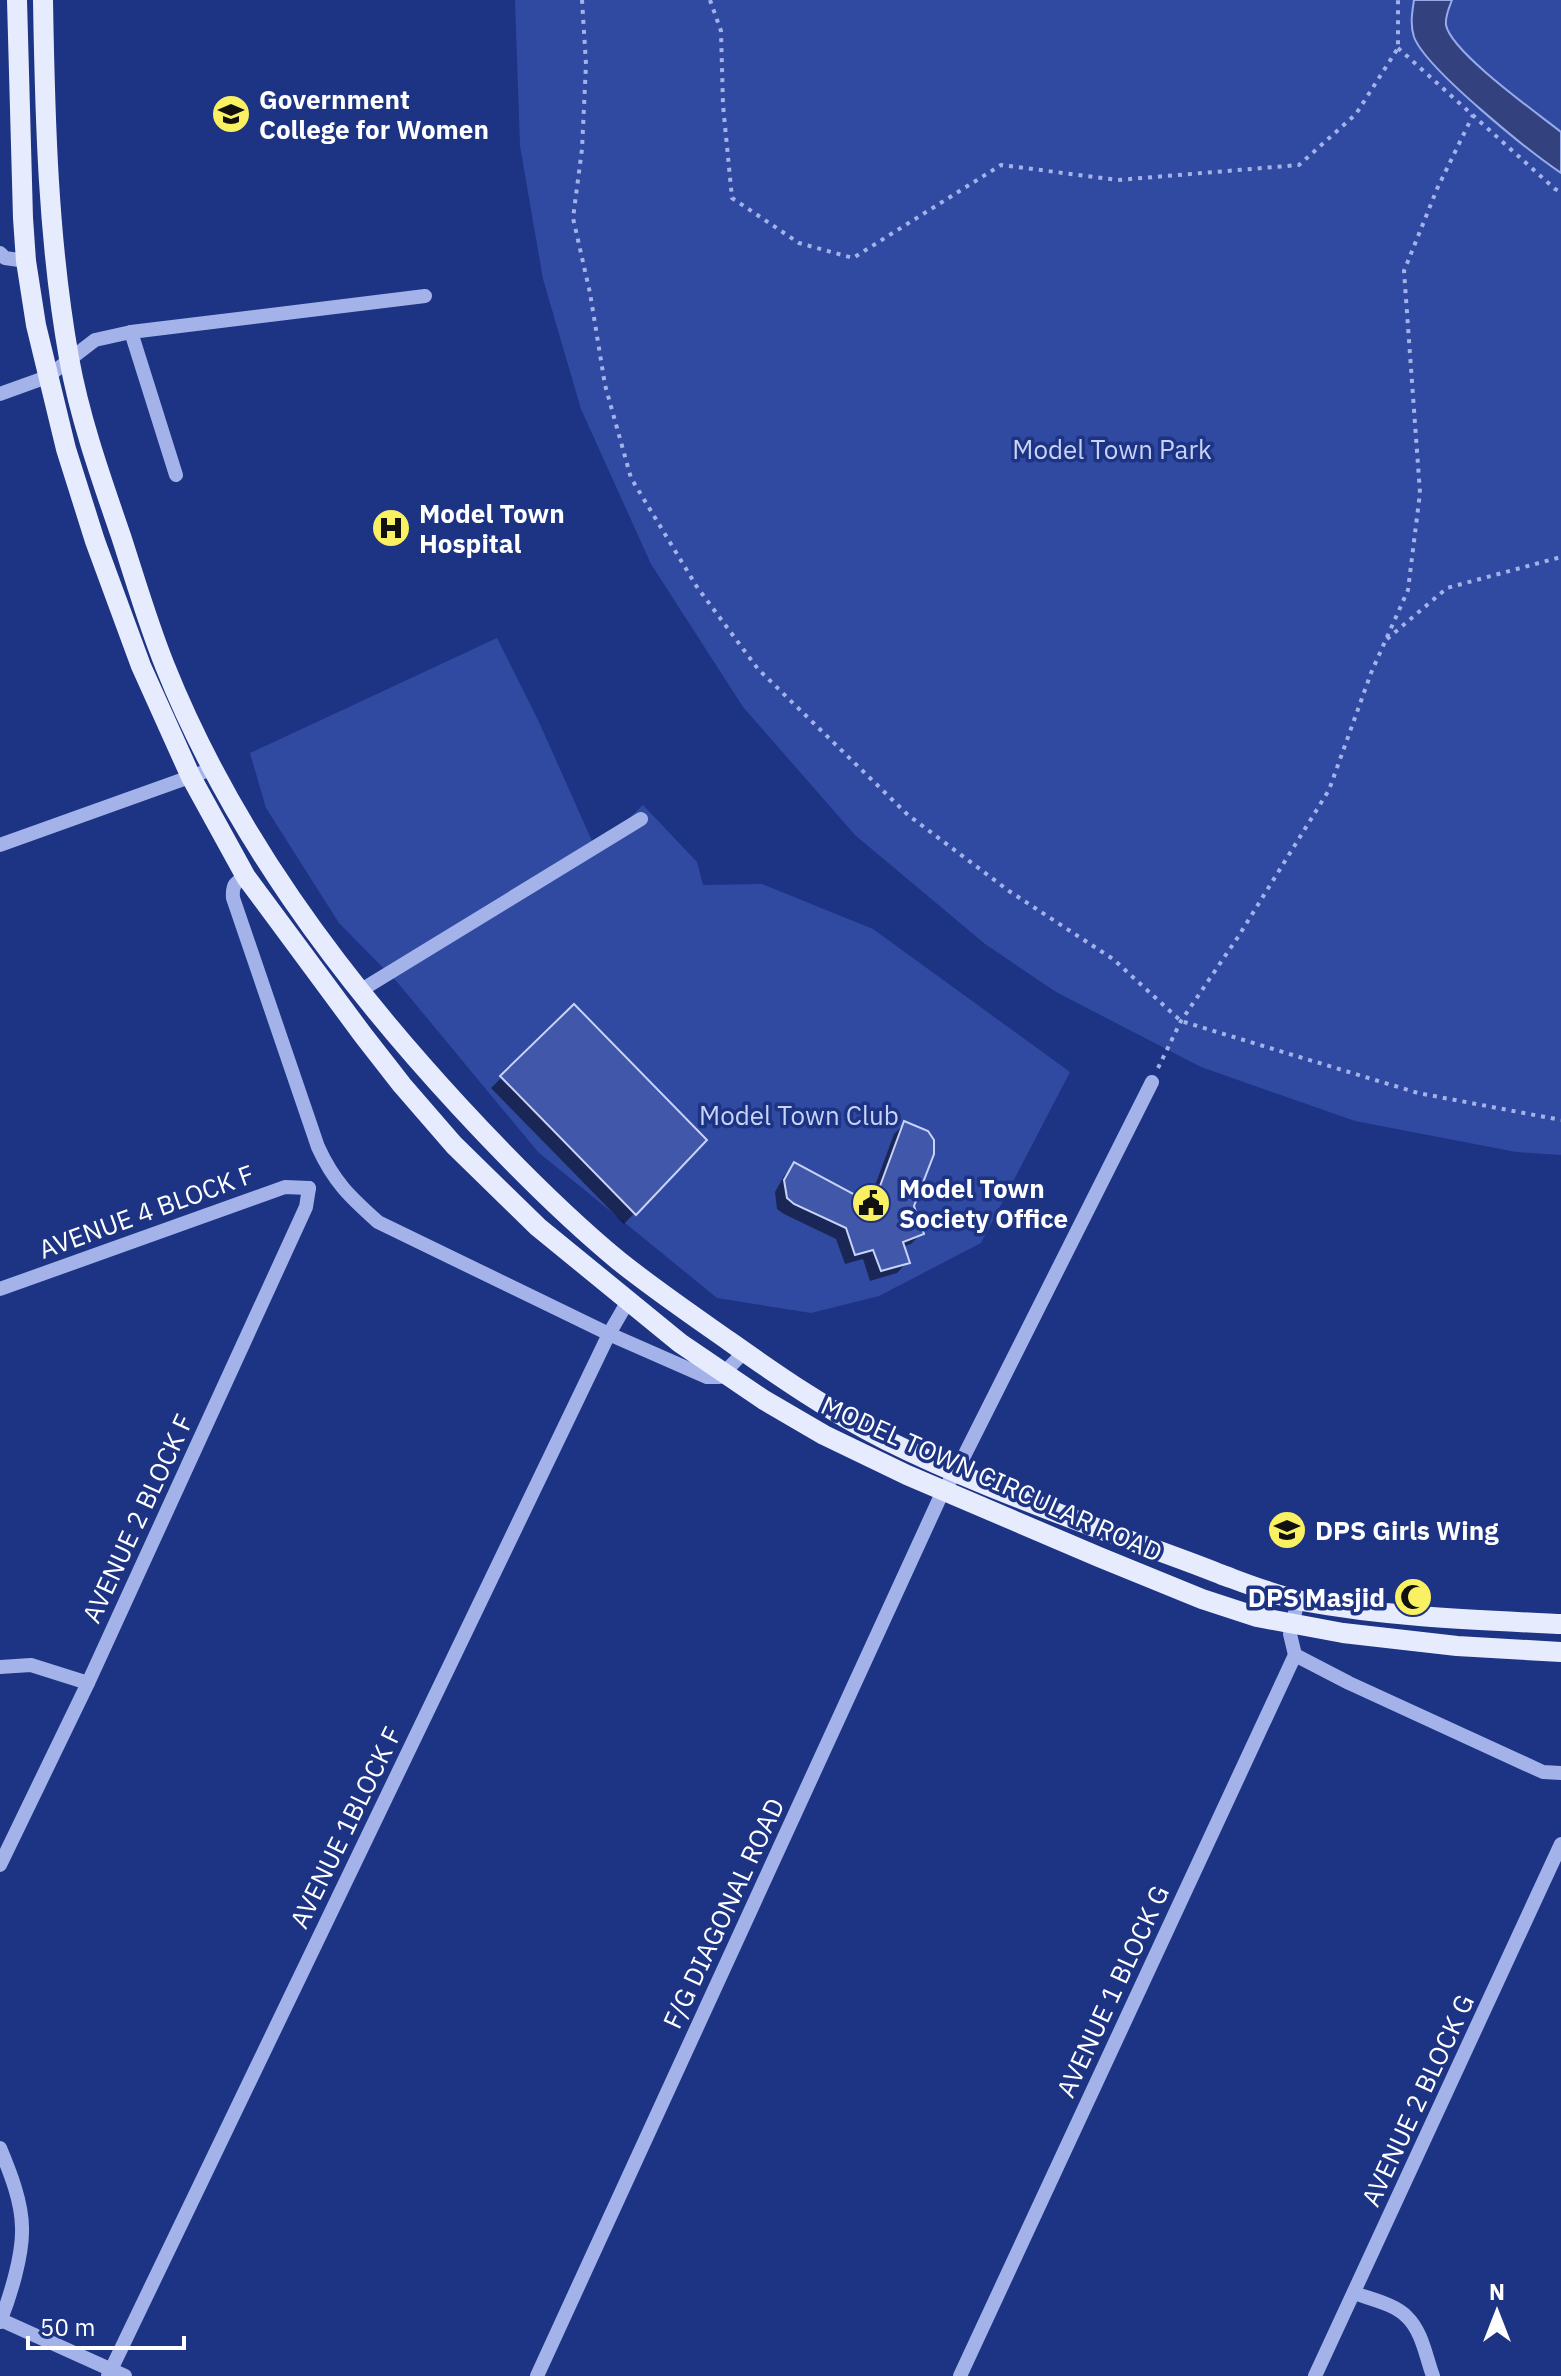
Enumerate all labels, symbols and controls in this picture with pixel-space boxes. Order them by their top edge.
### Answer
place label: Government College for Women [259,82,489,146]
school or university icon: Government College for Women [210,93,252,135]
park label: Model Town Park [1012,432,1212,466]
place label: Model Town Hospital [419,496,565,560]
hospital icon: Model Town Hospital [370,507,412,549]
park label: Model Town Club [699,1098,899,1132]
street label: AVENUE 4 BLOCK F [34,1156,258,1266]
place label: Model Town Society Office [899,1171,1068,1235]
public building icon: Model Town Society Office [850,1182,892,1224]
street label: MODEL TOWN CIRCULAR ROAD [816,1387,1168,1569]
street label: AVENUE 2 BLOCK F [74,1408,200,1628]
school or university icon: DPS Girls Wing [1266,1509,1308,1551]
place label: DPS Girls Wing [1315,1513,1499,1547]
mosque icon: DPS Masjid [1392,1576,1434,1618]
place label: DPS Masjid [1248,1580,1385,1614]
street label: AVENUE 1BLOCK F [281,1720,409,1934]
street label: F/G DIAGONAL ROAD [655,1792,791,2034]
street label: AVENUE 1 BLOCK G [1048,1880,1176,2102]
street label: AVENUE 2 BLOCK G [1353,1989,1481,2211]
north arrow [1457,2272,1537,2352]
text: N [1489,2277,1505,2306]
scale bar [28,2300,184,2350]
text: 50 m [40,2311,95,2343]

